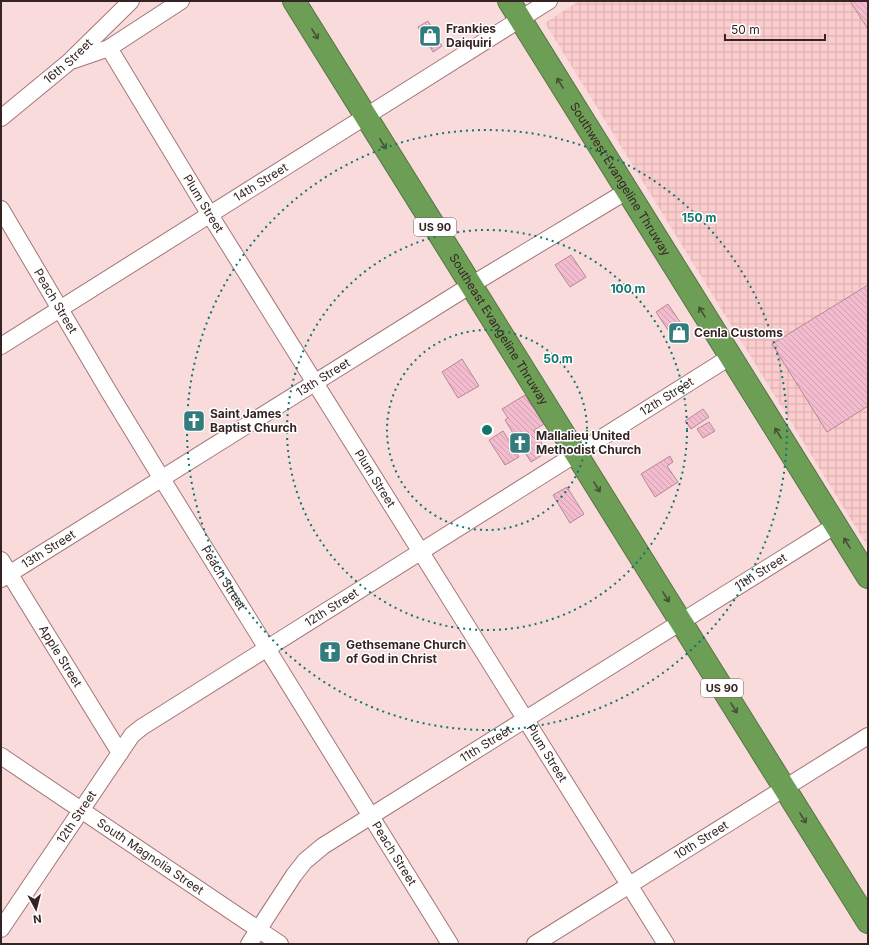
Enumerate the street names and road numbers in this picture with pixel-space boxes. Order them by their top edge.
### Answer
street label: 16th Street [40,35,96,87]
street label: Southwest Evangeline Thruway [567,99,674,259]
street label: 14th Street [231,159,290,205]
street label: Plum Street [180,172,227,235]
road number: US 90 [414,218,456,236]
street label: Southeast Evangeline Thruway [446,251,552,408]
street label: Peach Street [31,266,81,336]
street label: 13th Street [293,355,353,399]
street label: 12th Street [637,374,696,419]
street label: Plum Street [352,447,399,510]
street label: 13th Street [19,526,78,571]
street label: Peach Street [198,543,249,613]
street label: 11th Street [732,550,789,593]
street label: 12th Street [302,585,361,630]
street label: Apple Street [36,622,86,690]
road number: US 90 [701,679,743,697]
street label: Plum Street [523,721,571,785]
street label: 11th Street [457,722,515,765]
street label: 12th Street [53,788,99,846]
street label: South Magnolia Street [94,815,207,897]
street label: 10th Street [671,817,731,862]
street label: Peach Street [369,818,420,888]

